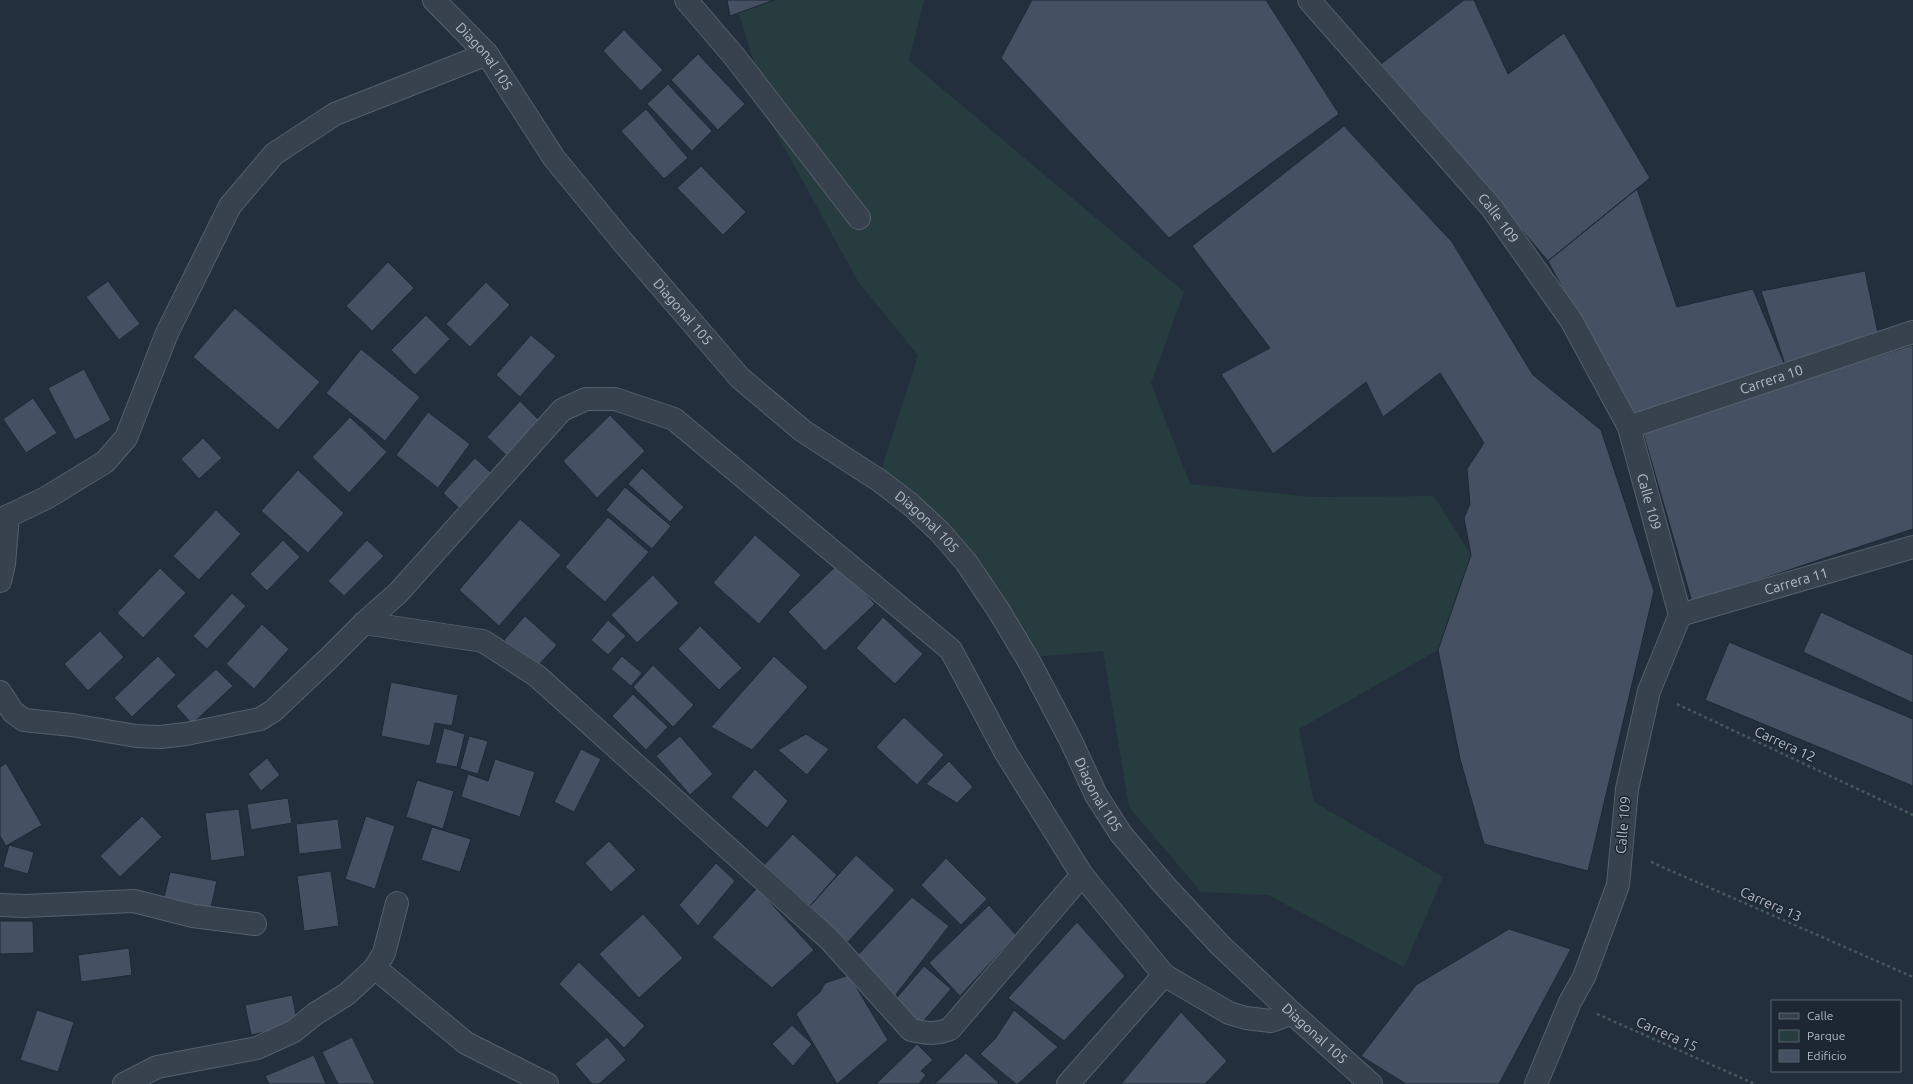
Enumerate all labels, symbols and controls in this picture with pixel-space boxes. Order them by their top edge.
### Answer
street label: Diagonal 105 [453,19,516,93]
street label: Calle 109 [1475,190,1522,246]
street label: Diagonal 105 [650,275,716,348]
street label: Carrera 10 [1738,361,1805,397]
street label: Calle 109 [1634,471,1665,531]
street label: Diagonal 105 [892,487,962,556]
street label: Carrera 11 [1762,564,1830,598]
street label: Carrera 12 [1752,723,1818,765]
street label: Diagonal 105 [1072,755,1125,835]
street label: Calle 109 [1613,796,1633,854]
street label: Carrera 13 [1738,883,1804,925]
street label: Diagonal 105 [1279,1000,1351,1067]
legend [1771,1000,1901,1072]
text: Calle [1807,1009,1833,1022]
street label: Carrera 15 [1634,1013,1700,1055]
text: Parque [1807,1029,1845,1042]
text: Edificio [1807,1049,1847,1062]

